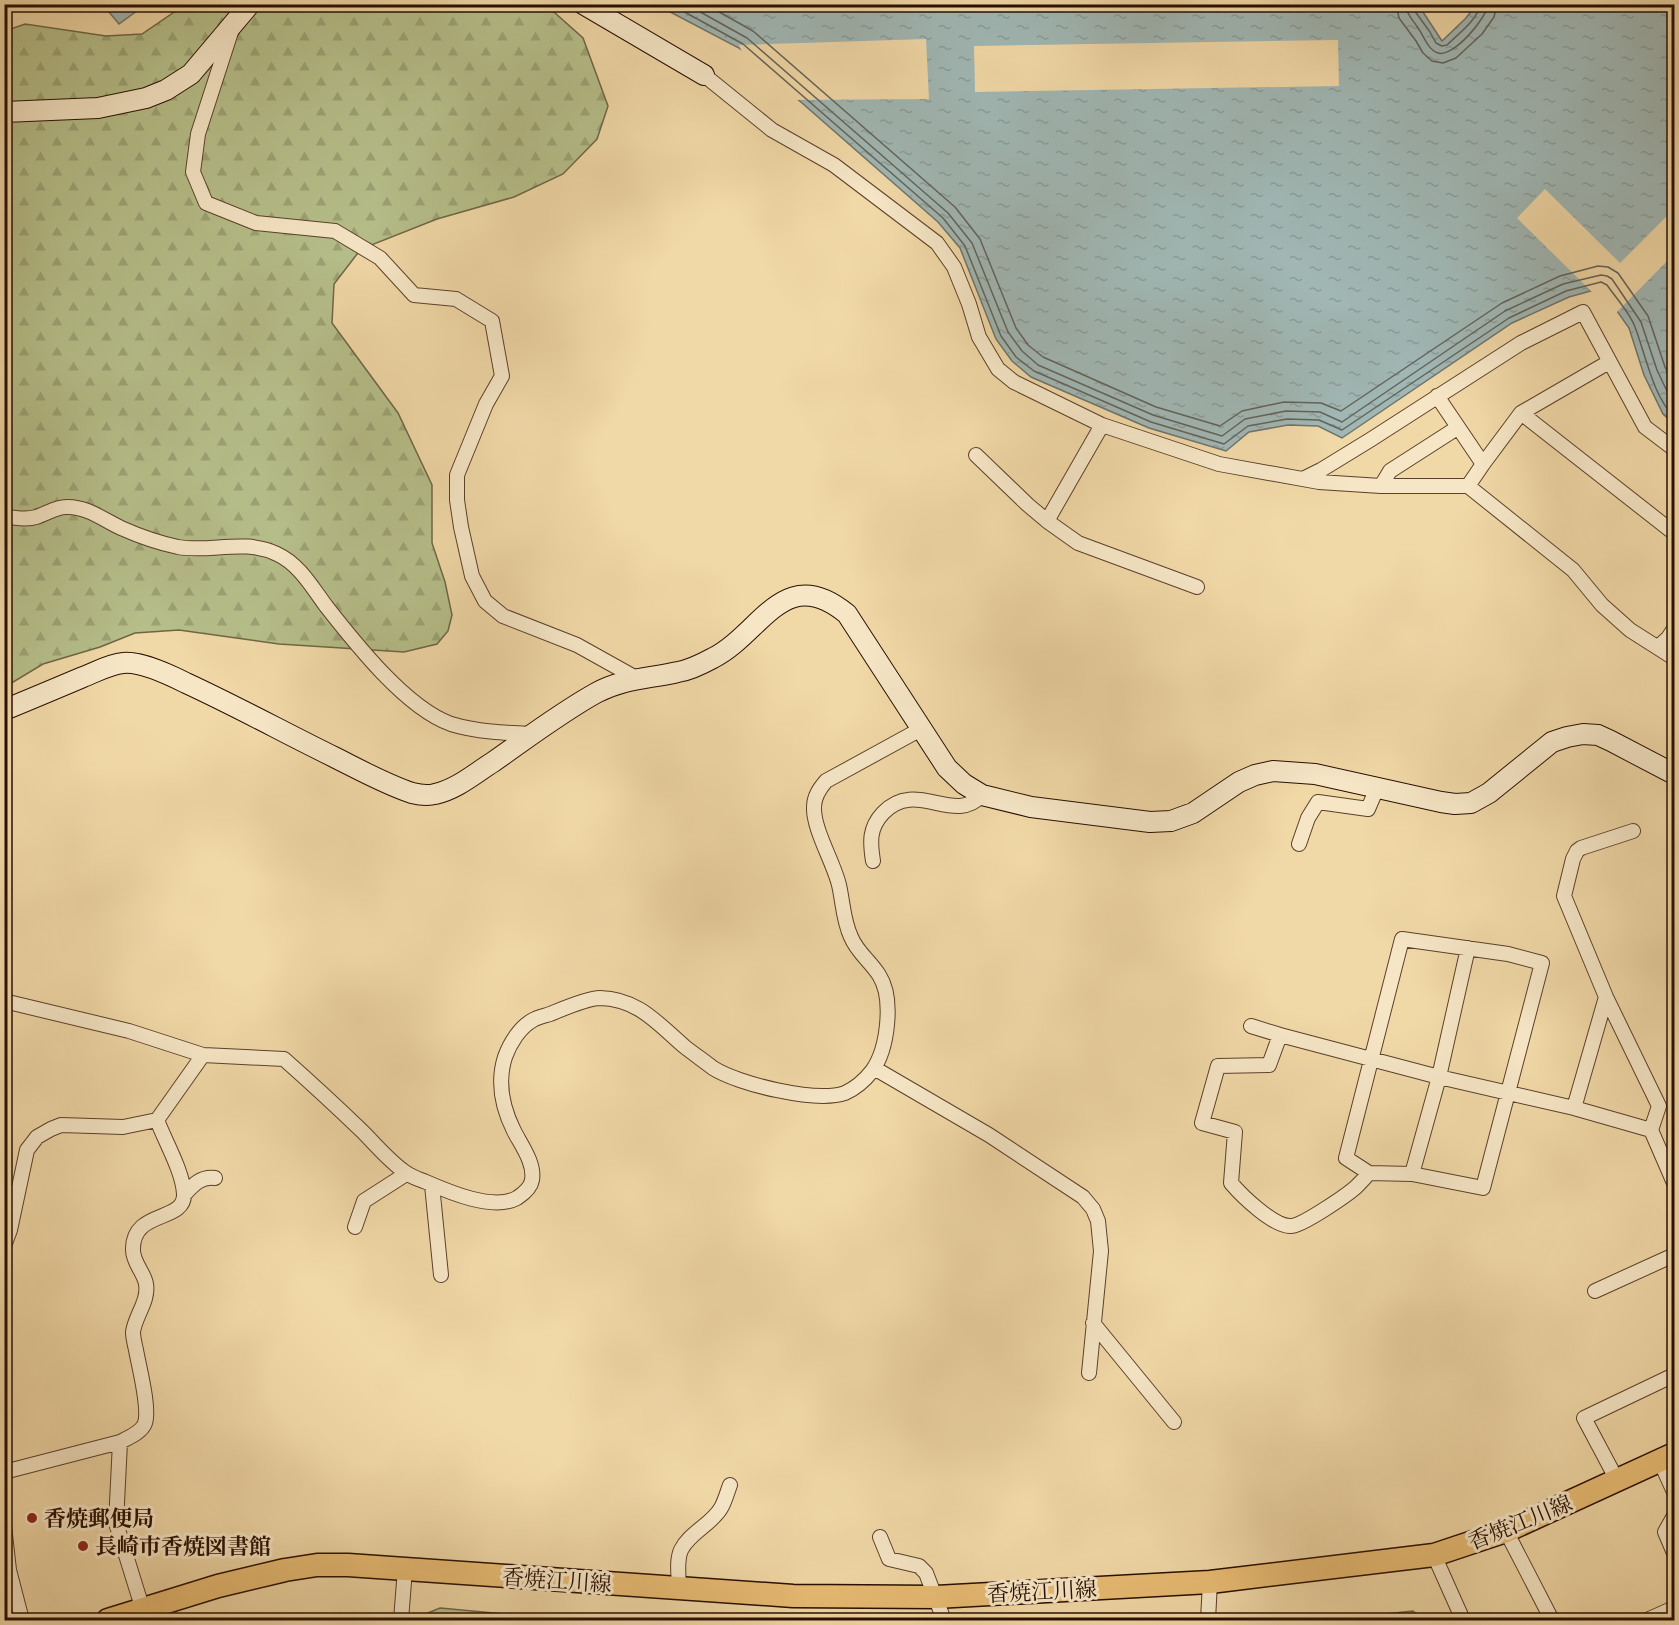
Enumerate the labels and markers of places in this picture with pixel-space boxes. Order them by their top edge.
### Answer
place label: 香焼郵便局 [44,1502,154,1534]
marker: 香焼郵便局 [25,1511,39,1525]
place label: 長崎市香焼図書館 [95,1530,271,1562]
marker: 長崎市香焼図書館 [76,1539,90,1553]

